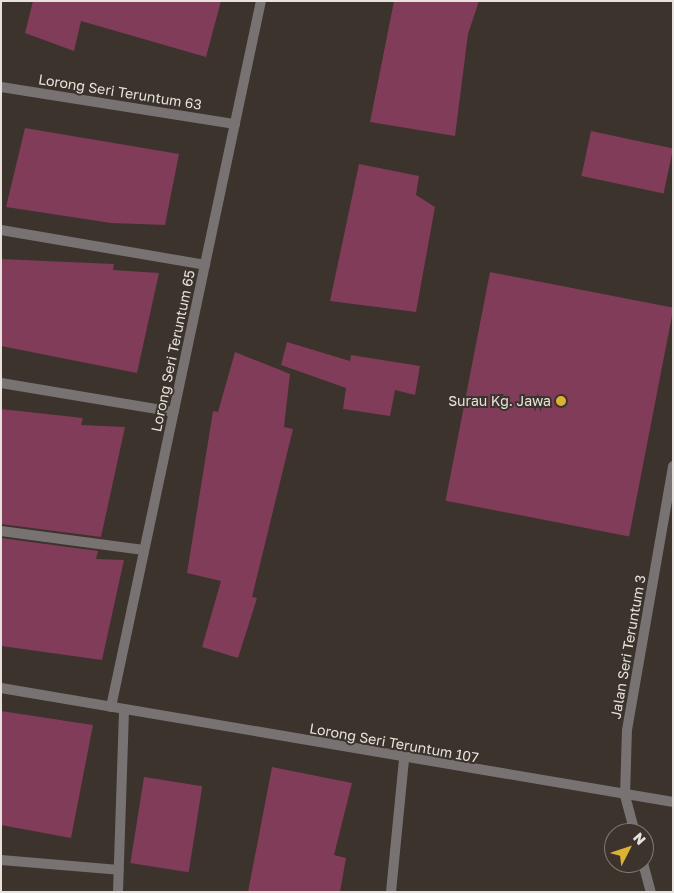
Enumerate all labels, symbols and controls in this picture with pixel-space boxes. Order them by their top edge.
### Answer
street label: Lorong Seri Teruntum 63 [37,71,203,113]
street label: Lorong Seri Teruntum 65 [148,269,198,433]
place label: Surau Kg. Jawa [448,393,551,409]
marker: Surau Kg. Jawa [555,395,567,407]
street label: Jalan Seri Teruntum 3 [607,574,649,720]
street label: Lorong Seri Teruntum 107 [308,720,480,766]
north arrow [604,823,654,873]
text: N [630,829,650,848]

